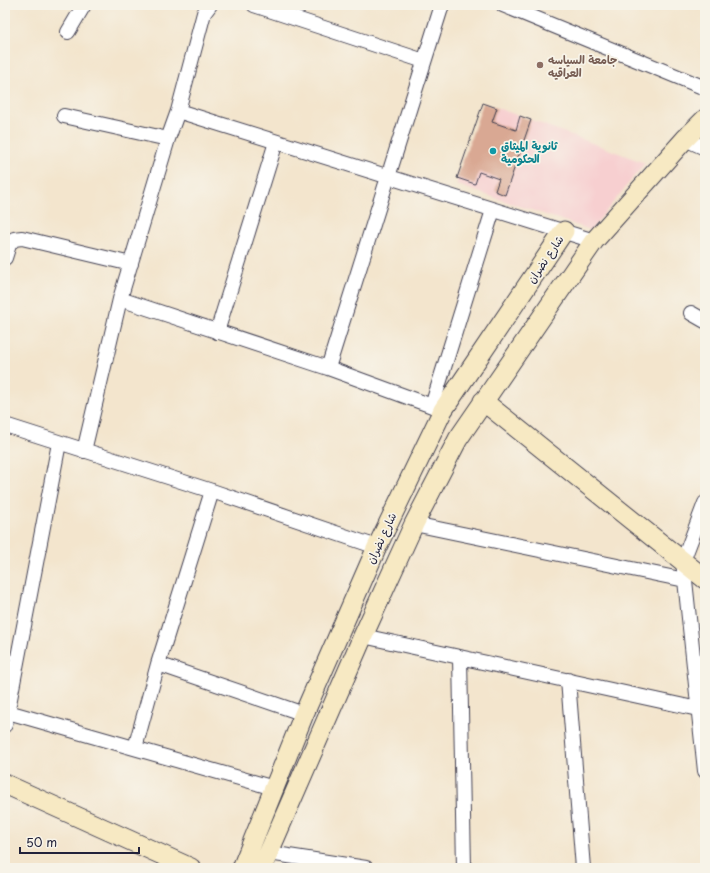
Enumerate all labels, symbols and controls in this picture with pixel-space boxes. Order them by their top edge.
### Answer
place label: جامعة السياسه العراقيه [548,51,617,81]
marker: جامعة السياسه العراقيه [535,60,545,70]
place label: ثانوية الميثاق الحكومية [501,137,558,167]
marker: ثانوية الميثاق الحكومية [488,146,498,156]
street label: شارع نضران [523,232,568,287]
street label: شارع نضران [362,510,401,567]
scale bar [20,829,139,855]
text: 50 m [26,833,57,851]

